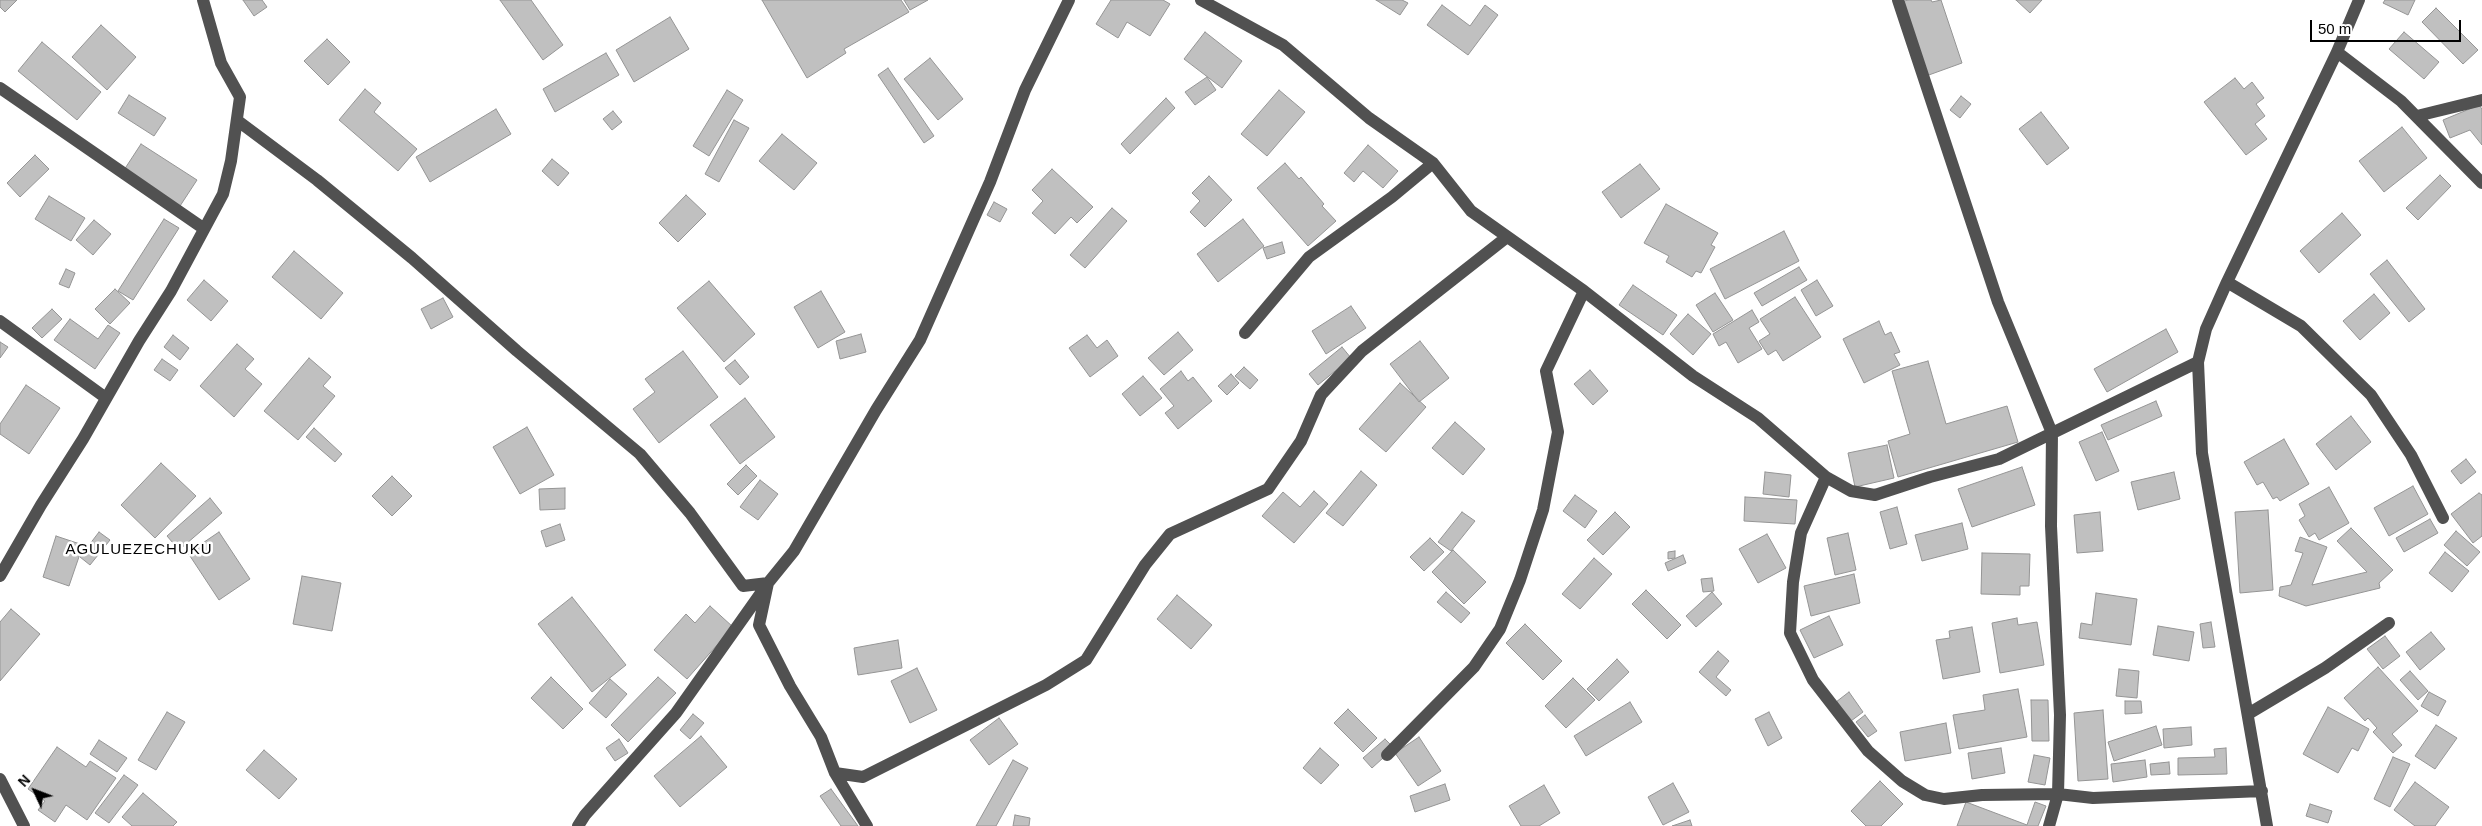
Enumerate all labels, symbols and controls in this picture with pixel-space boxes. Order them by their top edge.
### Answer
scale bar [2312,10,2463,42]
text: 50 m [2318,20,2351,37]
district label: AGULUEZECHUKU [64,541,214,559]
north arrow [10,766,60,816]
text: N [15,772,33,790]

